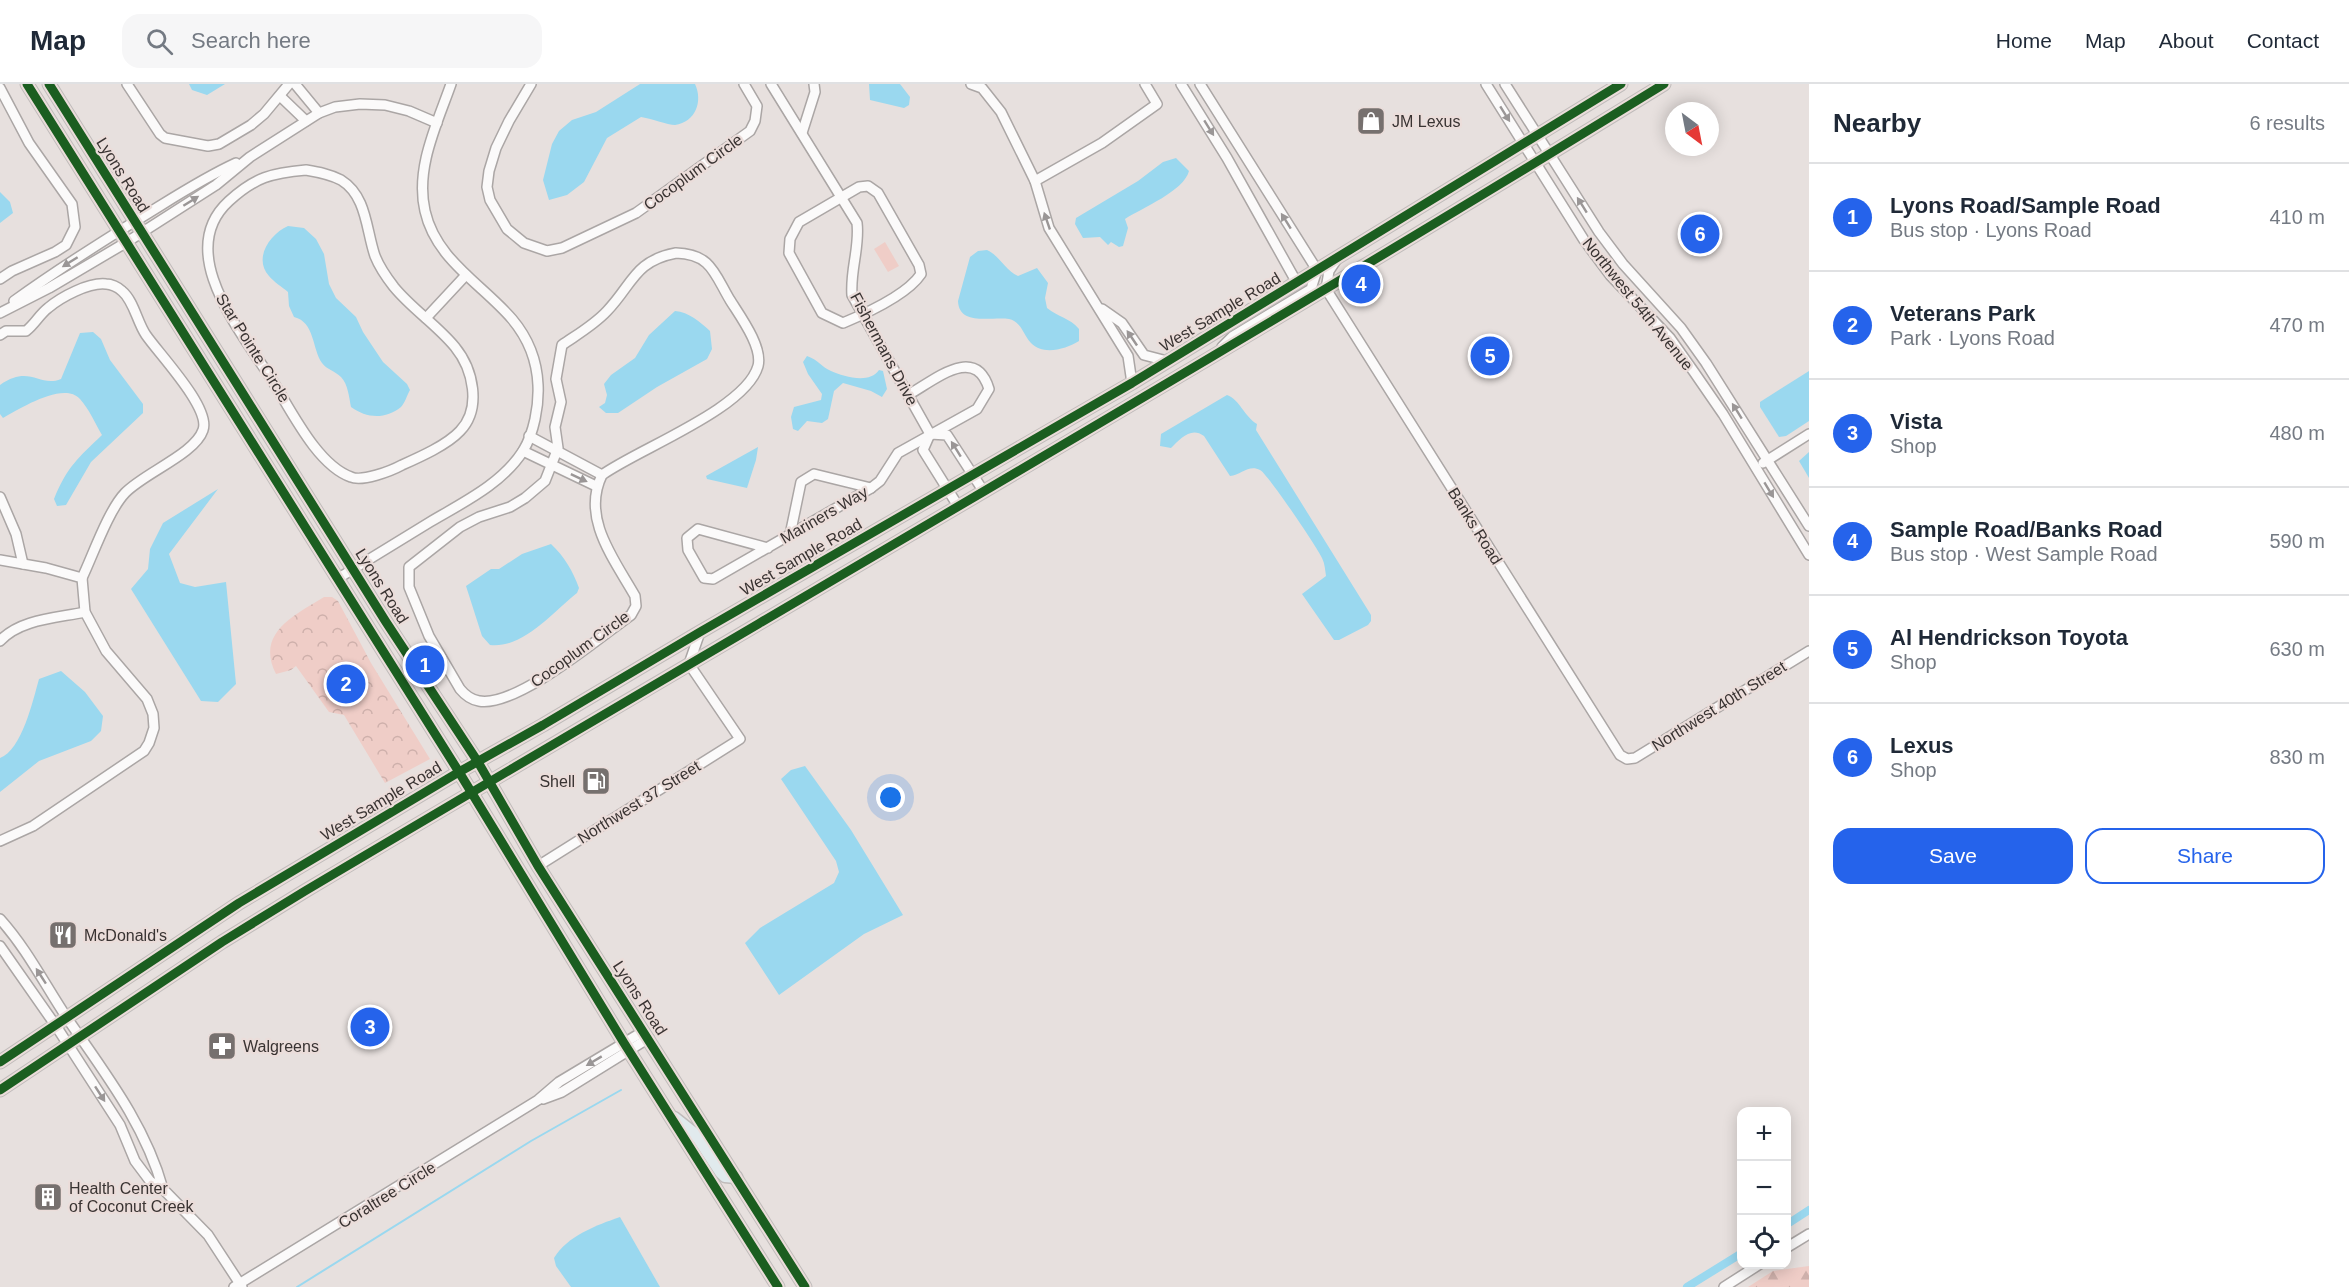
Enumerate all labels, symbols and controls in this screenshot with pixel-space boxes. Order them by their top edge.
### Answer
search box [122,14,542,68]
text: Map [30,25,86,56]
icon: search [143,25,176,58]
text: Search here [191,28,311,53]
text: Home [1996,29,2052,52]
text: Map [2085,29,2126,52]
text: About [2159,29,2214,52]
text: Contact [2247,29,2319,52]
north arrow [1665,102,1719,156]
shop icon: JM Lexus [1355,105,1387,137]
one-way arrow [1499,105,1510,122]
text: Nearby [1833,108,1921,138]
text: 6 results [2249,112,2325,134]
place label: JM Lexus [1392,113,1460,130]
one-way arrow [1203,120,1214,136]
street label: Cocoplum Circle [641,131,746,213]
street label: Lyons Road [93,135,153,215]
text: Lyons Road/Sample Road [1890,193,2161,218]
one-way arrow [182,195,199,206]
one-way arrow [1576,197,1587,213]
text: 1 [1847,206,1858,228]
text: 410 m [2269,206,2325,228]
one-way arrow [1042,212,1052,230]
pin: 6 [1680,212,1720,256]
one-way arrow [1280,213,1291,229]
text: Bus stop · Lyons Road [1890,219,2092,241]
street label: Northwest 54th Avenue [1579,234,1697,374]
one-way arrow [62,256,78,267]
pin: 4 [1342,262,1380,306]
street label: West Sample Road [1157,269,1283,355]
street label: Fishermans Drive [847,290,921,408]
street label: Star Pointe Circle [213,291,293,405]
text: Veterans Park [1890,301,2036,326]
text: 2 [1847,314,1858,336]
text: 470 m [2269,314,2325,336]
text: Park · Lyons Road [1890,327,2055,349]
one-way arrow [1126,330,1138,346]
pin: 5 [1470,334,1510,378]
one-way arrow [1731,403,1742,419]
text: Vista [1890,409,1942,434]
text: 3 [1847,422,1858,444]
text: 480 m [2269,422,2325,444]
text: Shop [1890,435,1937,457]
one-way arrow [950,440,961,457]
one-way arrow [570,473,587,482]
one-way arrow [1764,482,1775,498]
street label: Mariners Way [777,483,871,547]
street label: Banks Road [1445,485,1505,567]
street label: West Sample Road [737,515,865,599]
text: Sample Road/Banks Road [1890,517,2163,542]
text: 4 [1847,530,1858,552]
text: 590 m [2269,530,2325,552]
text: Bus stop · West Sample Road [1890,543,2158,565]
street label: Lyons Road [352,546,412,626]
street label: Cocoplum Circle [528,608,633,690]
text: Al Hendrickson Toyota [1890,625,2128,650]
text: 5 [1847,638,1858,660]
text: 630 m [2269,638,2325,660]
pin: 1 [406,642,444,688]
text: Shop [1890,651,1937,673]
street label: Northwest 40th Street [1649,657,1790,754]
pin: 2 [326,662,366,706]
text: Lexus [1890,733,1954,758]
text: 6 [1847,746,1858,768]
text: 830 m [2269,746,2325,768]
street label: Northwest 37 Street [575,757,704,847]
street label: West Sample Road [318,758,444,844]
text: Shop [1890,759,1937,781]
fuel station icon: Shell [580,765,612,797]
place label: Shell [539,773,575,790]
your location [876,783,905,812]
button: Save [1833,828,2073,884]
button: Share [2085,828,2325,884]
restaurant icon: McDonald's [47,919,79,951]
place label: McDonald's [84,927,167,944]
street label: Lyons Road [610,958,670,1038]
one-way arrow [35,968,46,984]
pin: 3 [350,1004,389,1050]
pharmacy icon: Walgreens [206,1030,238,1062]
place label: Walgreens [243,1038,319,1055]
one-way arrow [586,1056,602,1067]
one-way arrow [94,1086,105,1102]
map controls [1737,1107,1791,1269]
button: + [1737,1107,1791,1161]
street label: Coraltree Circle [335,1158,439,1232]
button: − [1737,1161,1791,1215]
place label: Health Center of Coconut Creek [69,1180,195,1215]
building icon: Health Center of Coconut Creek [32,1181,64,1213]
button: locate [1737,1215,1791,1269]

